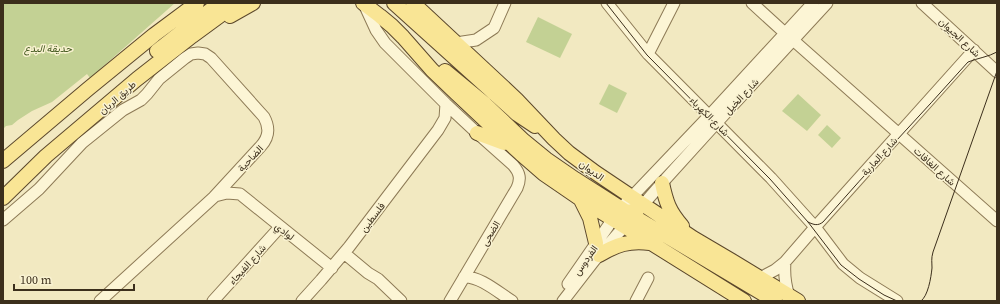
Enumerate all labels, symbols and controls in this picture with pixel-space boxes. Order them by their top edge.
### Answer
street label: شارع الجيوان [936,15,983,60]
park label: حديقة البدع [24,42,72,56]
street label: شارع الخيل [721,75,762,117]
street label: طريق الريان [96,77,139,117]
street label: شارع الكهرباء [687,94,732,139]
street label: شارع المارية [859,134,900,178]
street label: الضاحية [235,142,266,174]
street label: شارع الغافات [911,144,958,189]
street label: الديوان [577,157,607,184]
street label: فلسطين [357,199,388,235]
street label: الضحى [478,218,503,248]
street label: لوادي [271,220,297,245]
street label: شارع الفيحاء [226,241,269,287]
street label: الفردوس [570,243,601,278]
scale bar [14,266,134,292]
text: 100 m [20,272,52,288]

